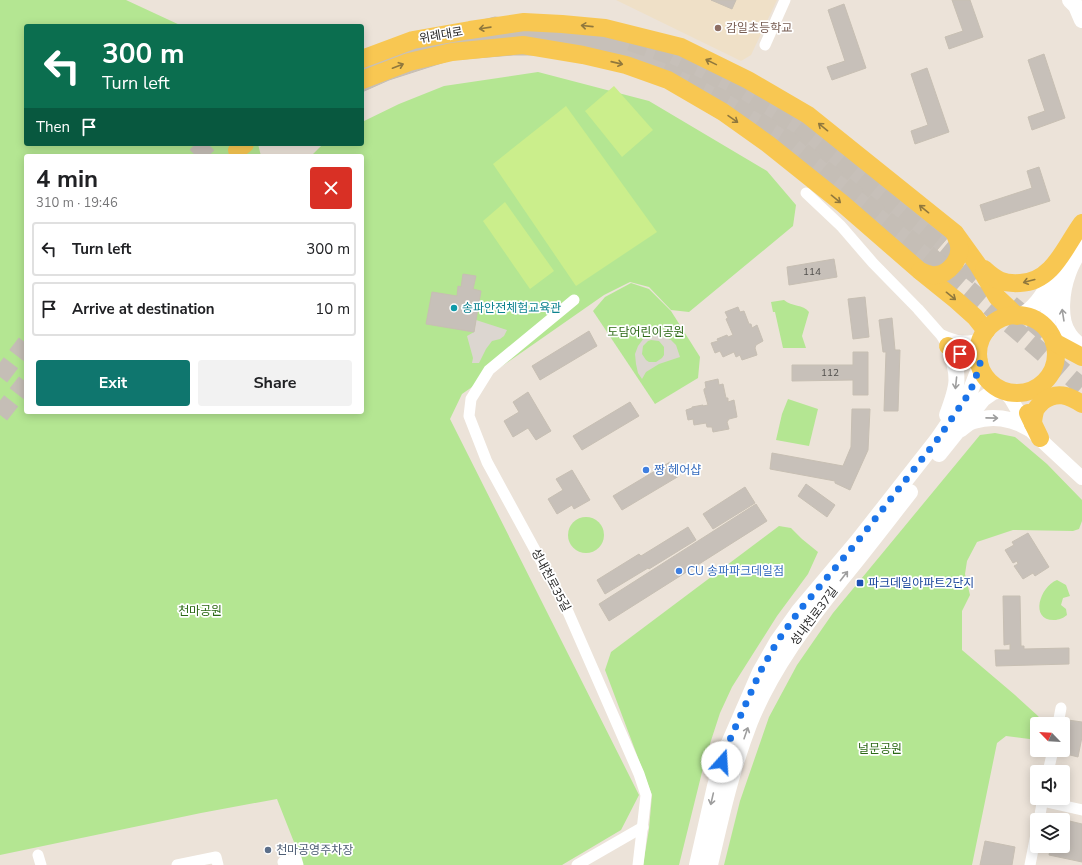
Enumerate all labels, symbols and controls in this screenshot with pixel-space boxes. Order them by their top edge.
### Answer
place label: 감일초등학교 [726,20,792,36]
one-way arrow [581,22,594,30]
street label: 위례대로 [418,23,464,47]
marker: 감일초등학교 [713,23,723,33]
one-way arrow [479,24,492,31]
text: 300 m [102,35,185,73]
icon: left [36,40,88,92]
one-way arrow [705,58,717,65]
one-way arrow [610,60,623,67]
one-way arrow [392,61,404,69]
text: Turn left [102,71,170,95]
one-way arrow [727,115,738,123]
icon: arrive [78,116,100,138]
text: Then [36,117,70,137]
one-way arrow [818,123,829,132]
text: 4 min [36,163,98,195]
button: close [310,167,352,209]
text: 310 m · 19:46 [36,194,118,212]
one-way arrow [830,194,841,203]
one-way arrow [919,204,930,213]
icon: left [38,238,60,260]
text: Turn left [72,239,131,259]
text: 300 m [306,239,350,259]
house number: 114 [803,265,821,279]
one-way arrow [1023,278,1036,285]
one-way arrow [945,291,956,300]
icon: arrive [38,298,60,320]
text: Arrive at destination [72,299,215,319]
text: 10 m [315,299,350,319]
place label: 송파안전체험교육관 [462,300,561,316]
marker: 송파안전체험교육관 [449,303,459,313]
one-way arrow [1059,309,1067,322]
park label: 도담어린이공원 [607,324,685,340]
pin [943,337,977,371]
icon: arrive [949,343,971,365]
button: Exit [36,360,190,406]
button: Share [198,360,352,406]
house number: 112 [821,366,839,380]
one-way arrow [953,377,960,390]
one-way arrow [985,414,998,422]
place label: 짱 헤어샵 [654,462,701,478]
marker: 짱 헤어샵 [641,465,651,475]
street label: 성내천로35길 [528,546,574,614]
place label: CU 송파파크데일점 [687,563,784,579]
marker: CU 송파파크데일점 [674,566,684,576]
one-way arrow [840,571,848,582]
place label: 파크데일아파트2단지 [868,575,975,591]
marker: 파크데일아파트2단지 [855,578,865,588]
street label: 성내천로37길 [787,583,841,649]
park label: 천마공원 [178,603,222,619]
north arrow [1030,717,1070,757]
map controls [1030,717,1070,853]
one-way arrow [743,728,751,740]
position arrow [701,741,743,783]
park label: 널문공원 [858,741,902,757]
button: sound [1030,765,1070,805]
one-way arrow [707,792,715,805]
button: layers [1030,813,1070,853]
place label: 천마공영주차장 [276,842,353,858]
marker: 천마공영주차장 [263,845,273,855]

